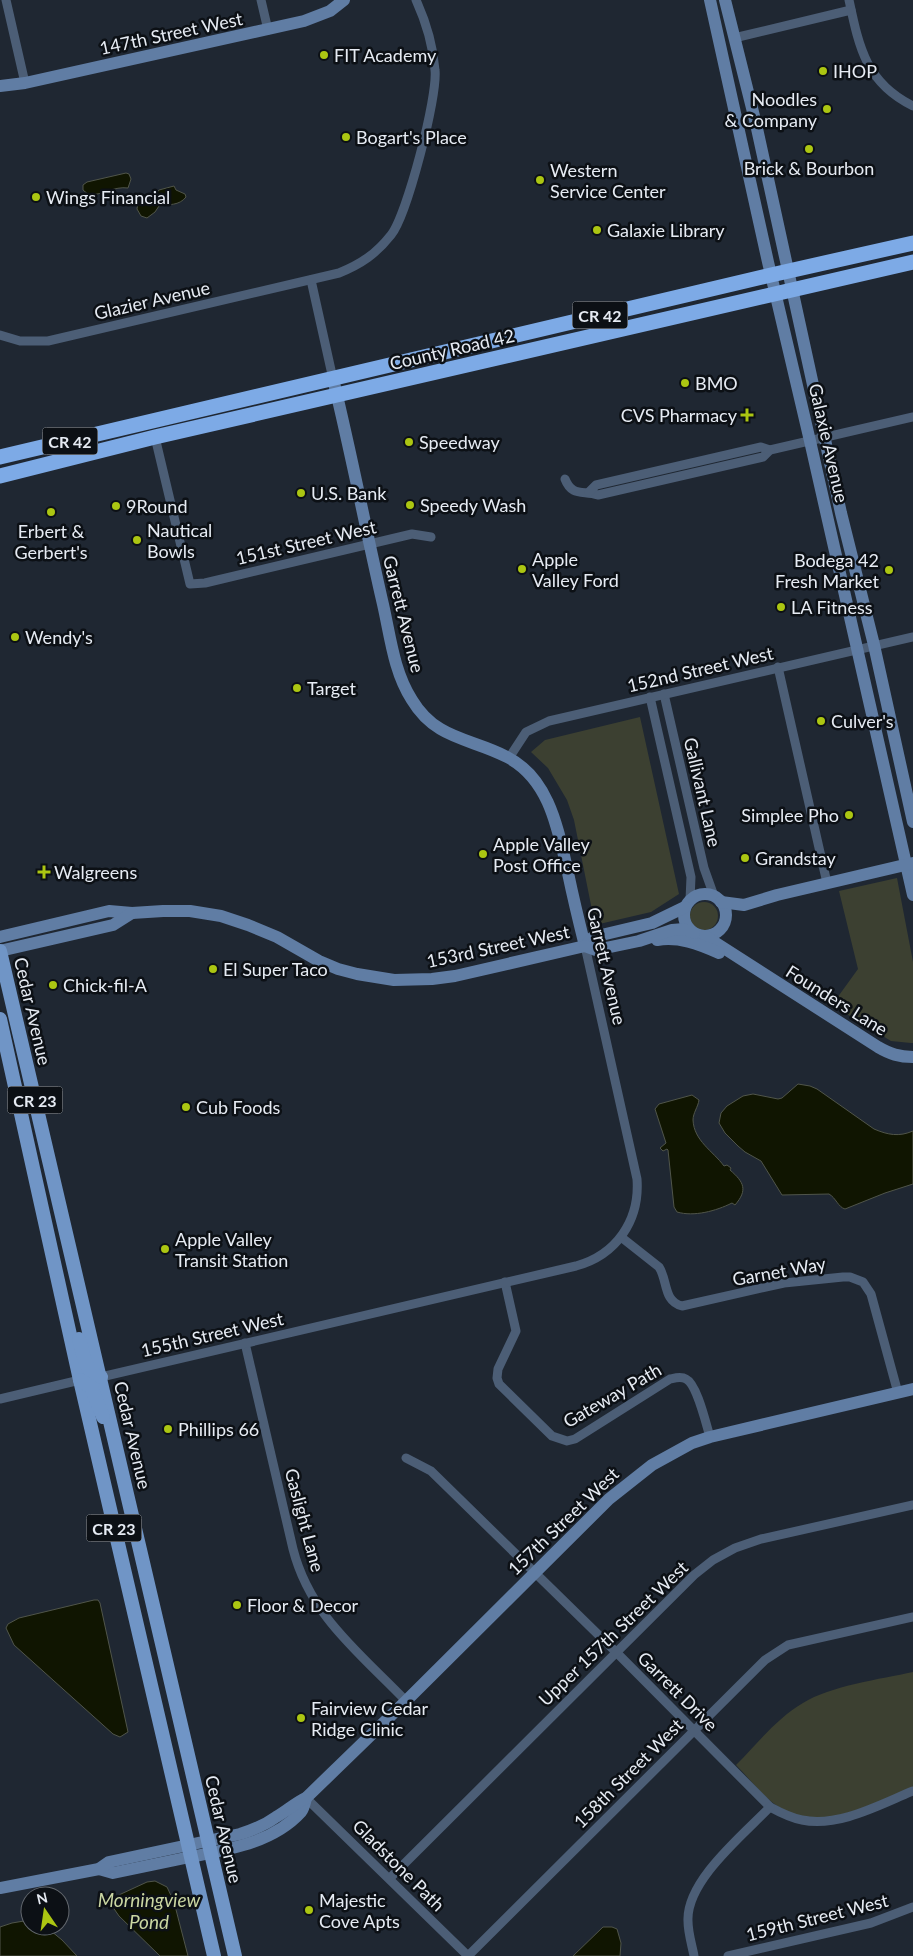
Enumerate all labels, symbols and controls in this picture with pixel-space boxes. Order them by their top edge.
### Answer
street label: 147th Street West [98,7,245,59]
place label: FIT Academy [334,44,437,66]
marker: FIT Academy [318,49,330,61]
place label: IHOP [833,60,877,82]
marker: IHOP [817,65,829,77]
place label: Noodles & Company [725,88,818,131]
marker: Noodles & Company [821,103,833,115]
place label: Bogart's Place [356,126,467,148]
marker: Bogart's Place [340,131,352,143]
marker: Brick & Bourbon [803,143,815,155]
place label: Brick & Bourbon [744,157,874,179]
place label: Western Service Center [550,159,666,202]
marker: Western Service Center [534,174,546,186]
place label: Wings Financial [46,186,170,208]
marker: Wings Financial [30,191,42,203]
place label: Galaxie Library [607,219,725,241]
marker: Galaxie Library [591,224,603,236]
street label: Glazier Avenue [92,276,212,324]
road number: CR 42 [572,302,628,328]
street label: County Road 42 [387,324,517,374]
place label: BMO [695,372,738,394]
marker: BMO [679,377,691,389]
street label: Galaxie Avenue [805,381,853,505]
place label: CVS Pharmacy [621,404,738,426]
marker: CVS Pharmacy [741,409,753,421]
road number: CR 42 [42,428,98,454]
place label: Speedway [419,431,501,453]
marker: Speedway [403,436,415,448]
place label: U.S. Bank [311,482,387,504]
marker: U.S. Bank [295,487,307,499]
place label: Speedy Wash [420,494,526,516]
place label: 9Round [126,495,188,517]
marker: Speedy Wash [404,499,416,511]
marker: 9Round [110,500,122,512]
marker: Erbert & Gerbert's [45,506,57,518]
street label: 151st Street West [234,515,379,569]
place label: Nautical Bowls [147,519,212,562]
place label: Erbert & Gerbert's [15,520,88,563]
marker: Nautical Bowls [131,534,143,546]
place label: Apple Valley Ford [532,548,619,591]
place label: Bodega 42 Fresh Market [775,549,880,592]
street label: Garrett Avenue [379,553,429,675]
marker: Apple Valley Ford [516,563,528,575]
marker: Bodega 42 Fresh Market [883,564,895,576]
place label: LA Fitness [791,596,873,618]
marker: LA Fitness [775,601,787,613]
place label: Wendy's [25,626,93,648]
marker: Wendy's [9,631,21,643]
street label: 152nd Street West [625,641,776,696]
place label: Target [307,677,357,699]
marker: Target [291,682,303,694]
place label: Culver's [831,710,894,732]
marker: Culver's [815,715,827,727]
street label: Gallivant Lane [680,735,726,849]
place label: Simplee Pho [741,804,839,826]
marker: Simplee Pho [843,809,855,821]
place label: Apple Valley Post Office [493,833,591,876]
place label: Grandstay [755,847,836,869]
marker: Apple Valley Post Office [477,848,489,860]
marker: Grandstay [739,852,751,864]
place label: Walgreens [54,861,137,883]
marker: Walgreens [38,866,50,878]
street label: Garrett Avenue [583,905,631,1027]
street label: 153rd Street West [425,920,572,972]
street label: Cedar Avenue [10,955,56,1067]
place label: El Super Taco [223,958,328,980]
street label: Founders Lane [782,960,892,1040]
marker: El Super Taco [207,963,219,975]
place label: Chick-fil-A [63,974,148,996]
marker: Chick-fil-A [47,979,59,991]
road number: CR 23 [8,1086,62,1114]
place label: Cub Foods [196,1096,280,1118]
marker: Cub Foods [180,1101,192,1113]
place label: Apple Valley Transit Station [175,1228,288,1271]
marker: Apple Valley Transit Station [159,1243,171,1255]
street label: Garnet Way [731,1252,828,1290]
street label: 155th Street West [139,1307,286,1361]
street label: Gateway Path [559,1358,665,1432]
street label: Cedar Avenue [110,1379,156,1491]
place label: Phillips 66 [178,1418,259,1440]
marker: Phillips 66 [162,1423,174,1435]
street label: 157th Street West [503,1462,623,1579]
street label: Gaslight Lane [281,1466,329,1574]
road number: CR 23 [86,1515,142,1542]
street label: Upper 157th Street West [534,1556,693,1710]
place label: Floor & Decor [247,1594,359,1616]
marker: Floor & Decor [231,1599,243,1611]
street label: Garrett Drive [633,1646,723,1736]
place label: Fairview Cedar Ridge Clinic [311,1697,428,1740]
marker: Fairview Cedar Ridge Clinic [295,1712,307,1724]
street label: 158th Street West [569,1713,688,1832]
street label: Cedar Avenue [201,1773,247,1885]
street label: Gladstone Path [349,1815,449,1915]
north arrow [20,1886,70,1936]
text: N [35,1888,49,1907]
water label: Morningview Pond [98,1888,200,1933]
place label: Majestic Cove Apts [319,1889,400,1932]
street label: 159th Street West [744,1889,891,1945]
marker: Majestic Cove Apts [303,1904,315,1916]

